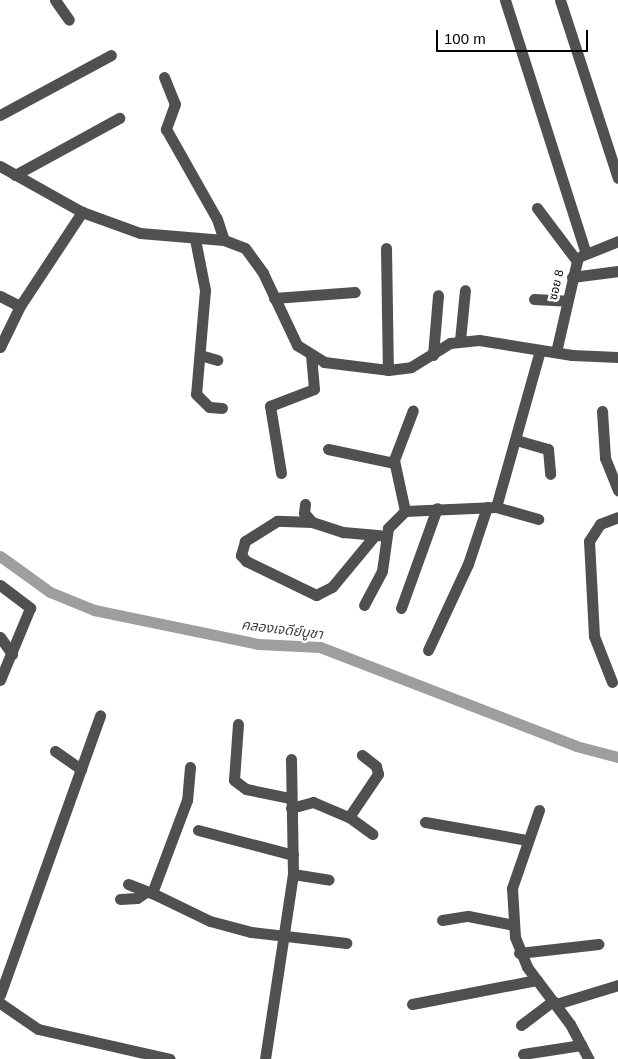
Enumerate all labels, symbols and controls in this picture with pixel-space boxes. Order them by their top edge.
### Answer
scale bar [438,20,590,52]
text: 100 m [444,30,486,47]
street label: ซอย 8 [547,268,567,302]
water label: คลองเจดีย์บูชา [240,616,324,642]

